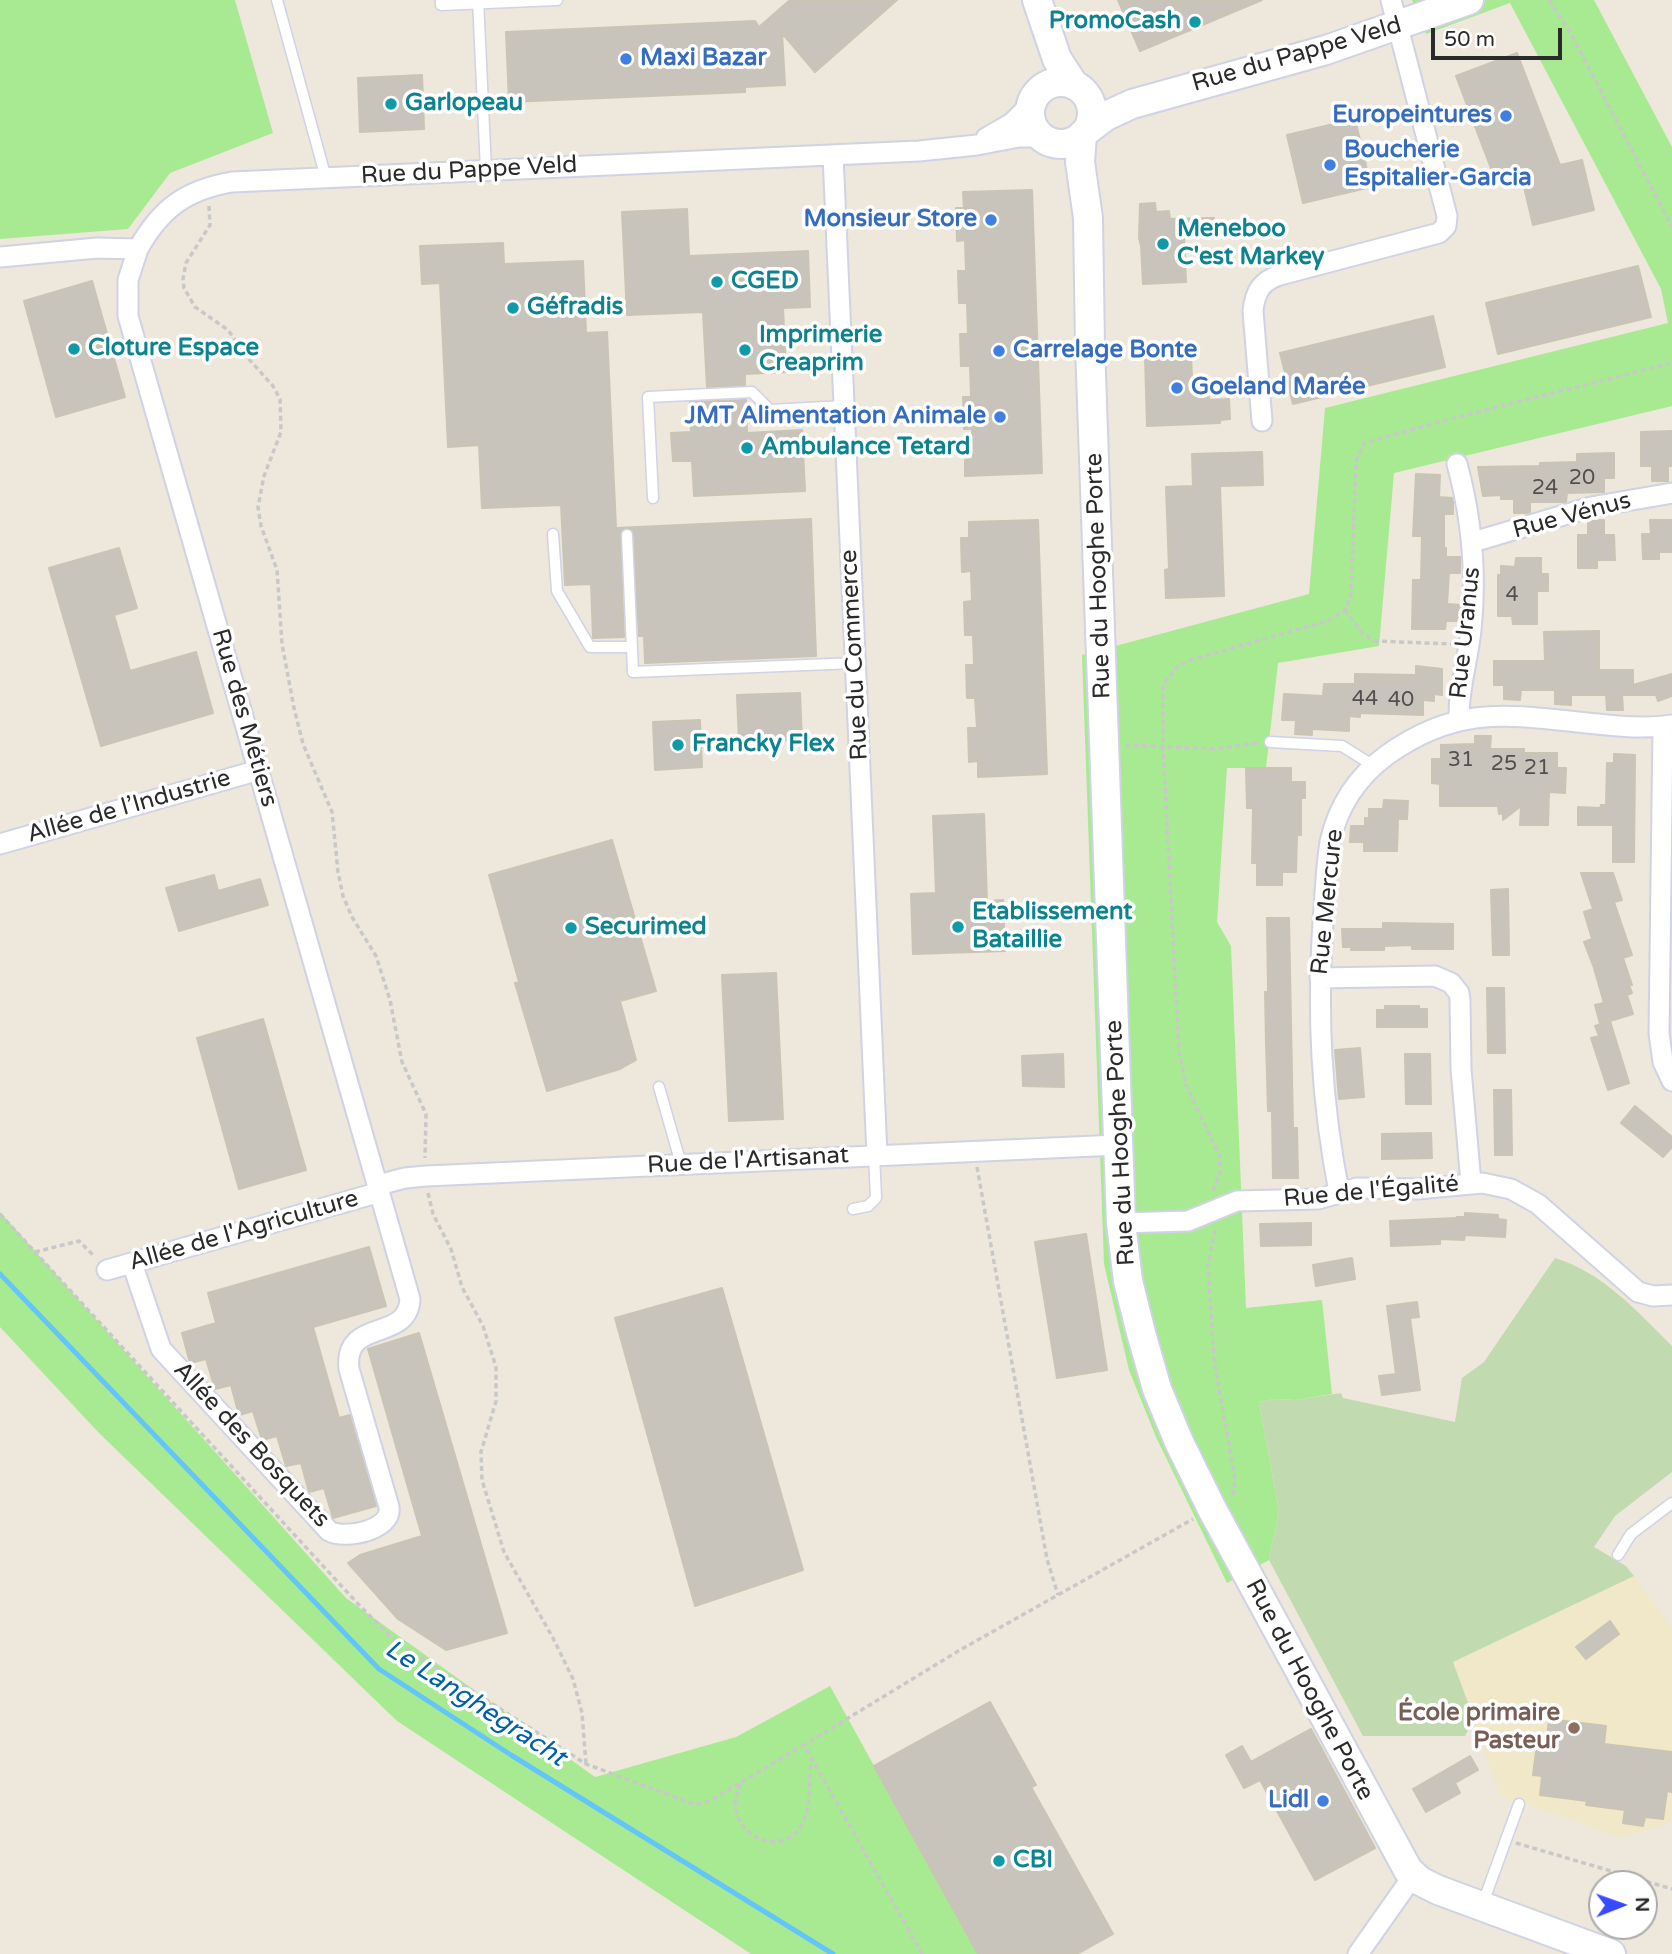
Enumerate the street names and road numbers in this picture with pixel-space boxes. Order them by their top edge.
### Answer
street label: Rue du Pappe Veld [1189,11,1405,99]
street label: Rue du Pappe Veld [360,151,578,191]
street label: Rue du Hooghe Porte [1080,452,1118,700]
street label: Rue Vénus [1510,486,1634,546]
street label: Rue du Commerce [835,549,875,761]
street label: Rue Uranus [1445,566,1487,700]
street label: Rue des Métiers [205,626,283,810]
street label: Allée de l’Industrie [24,764,234,850]
street label: Rue Mercure [1306,828,1350,976]
street label: Rue du Hooghe Porte [1100,1019,1142,1267]
street label: Rue de l'Artisanat [646,1141,850,1181]
street label: Rue de l'Égalité [1282,1170,1460,1214]
street label: Allée de l'Agriculture [126,1185,362,1277]
street label: Allée des Bosquets [167,1356,335,1534]
street label: Rue du Hooghe Porte [1238,1575,1380,1805]

